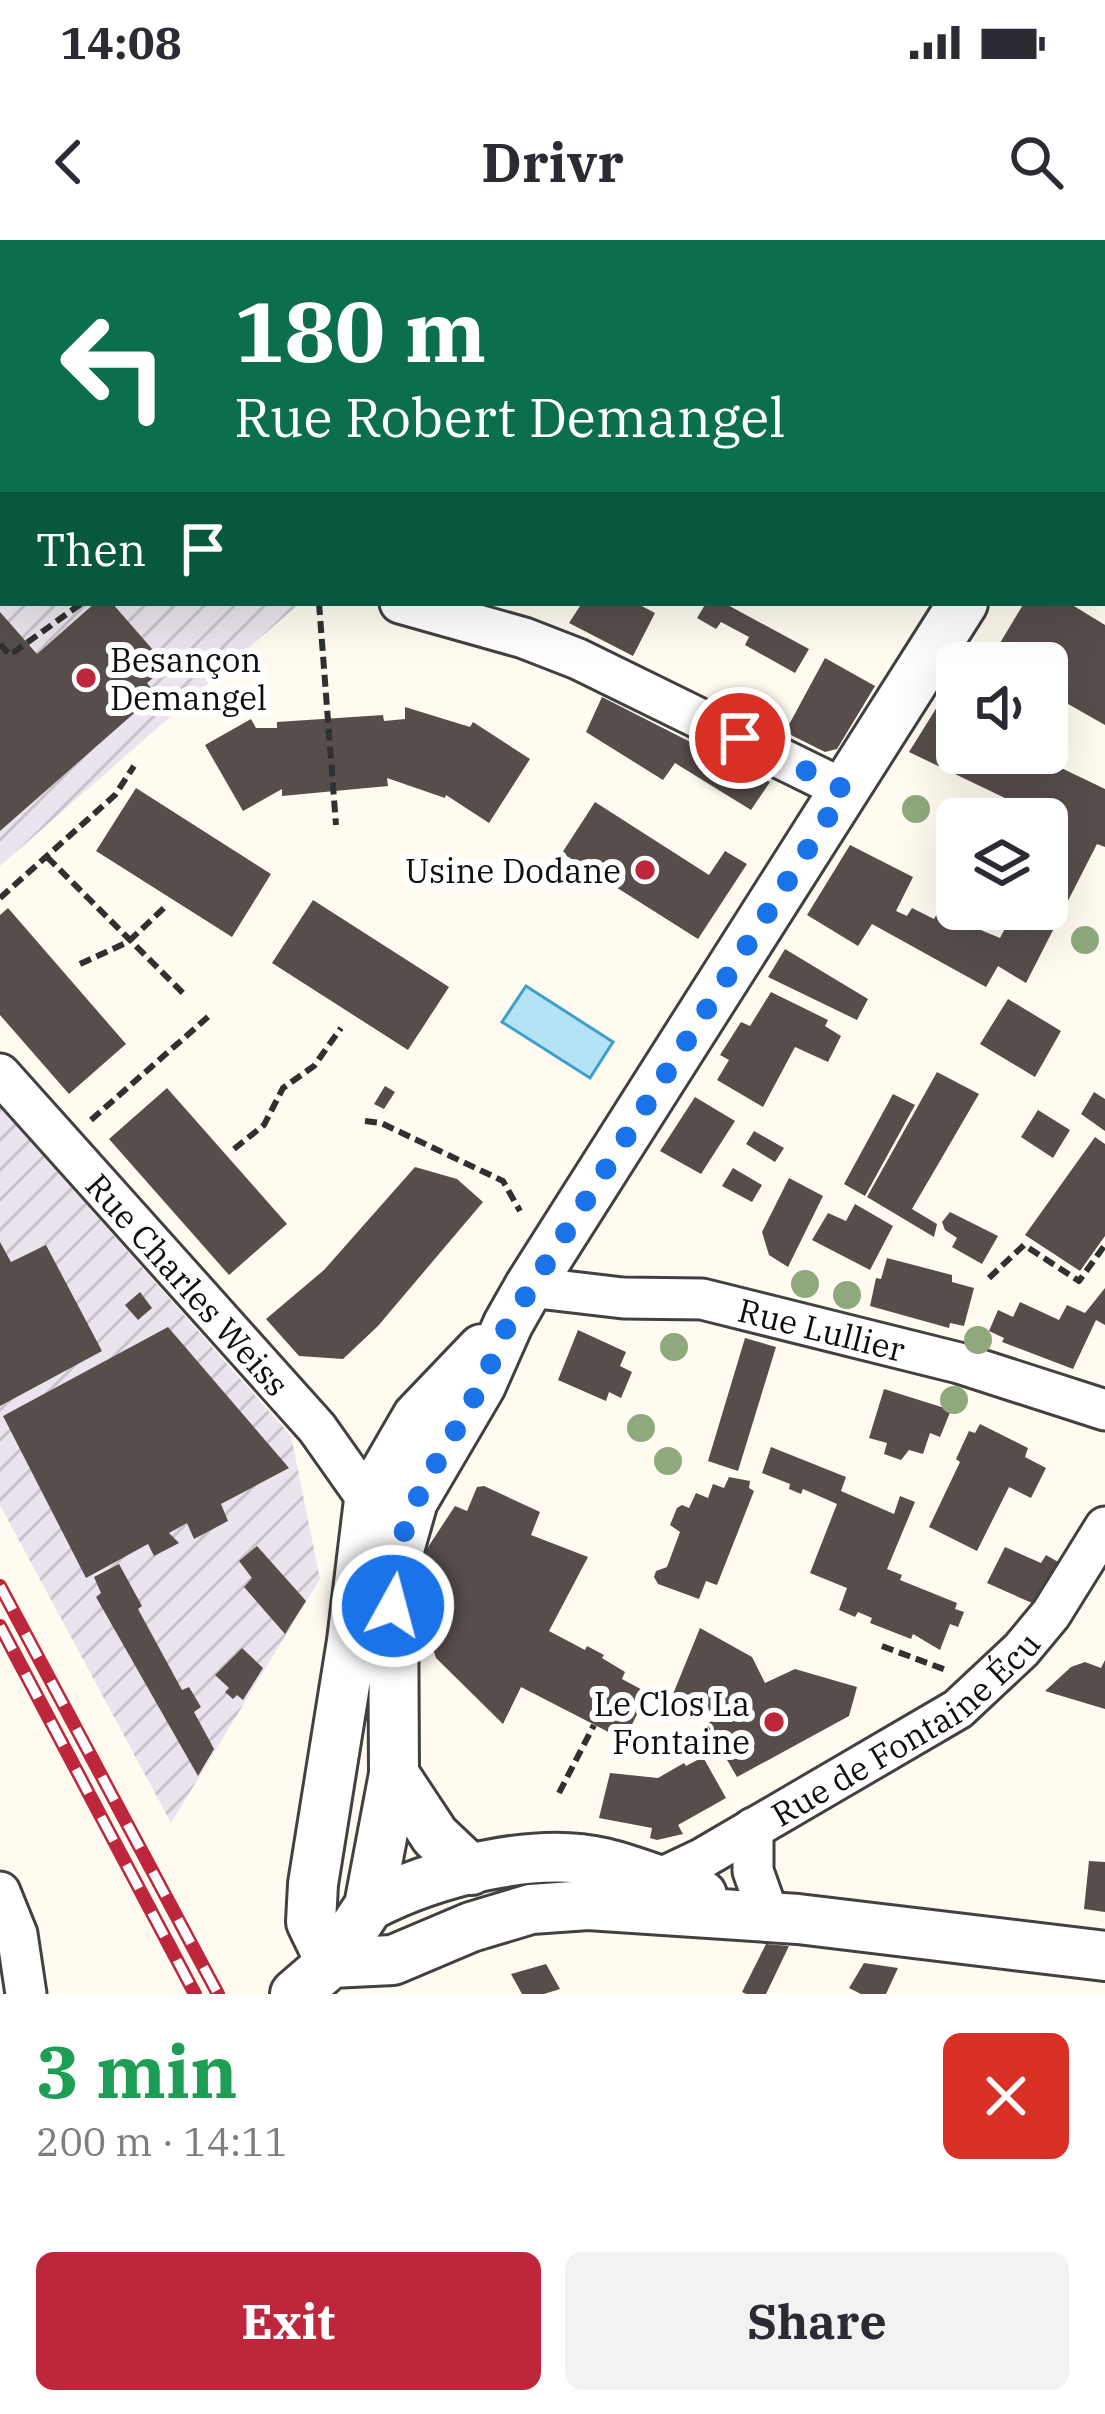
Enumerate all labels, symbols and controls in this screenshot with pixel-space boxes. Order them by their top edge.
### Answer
text: 14:08 [60,13,182,71]
text: Drivr [481,127,624,197]
icon: back [36,129,102,195]
icon: search [1003,129,1069,195]
text: 180 m [234,276,486,385]
icon: left [36,288,192,444]
text: Rue Robert Demangel [234,382,785,452]
icon: arrive [170,516,236,582]
text: Then [36,520,146,578]
place label: Besançon Demangel [110,638,267,719]
map controls [936,642,1068,930]
button: sound [936,642,1068,774]
marker: Besançon Demangel [73,665,99,691]
pin [689,687,791,789]
icon: arrive [707,705,773,771]
button: layers [936,798,1068,930]
place label: Usine Dodane [405,849,621,892]
marker: Usine Dodane [632,857,658,883]
street label: Rue Charles Weiss [77,1164,299,1404]
street label: Rue Lullier [734,1287,910,1370]
position arrow [330,1543,456,1669]
street label: Rue de Fontaine Écu [763,1623,1049,1835]
place label: Le Clos La Fontaine [594,1682,750,1763]
marker: Le Clos La Fontaine [761,1709,787,1735]
text: 3 min [36,2024,238,2118]
button: close [943,2033,1069,2159]
text: 200 m · 14:11 [36,2116,288,2167]
button: Exit [36,2252,541,2390]
button: Share [565,2252,1069,2390]

